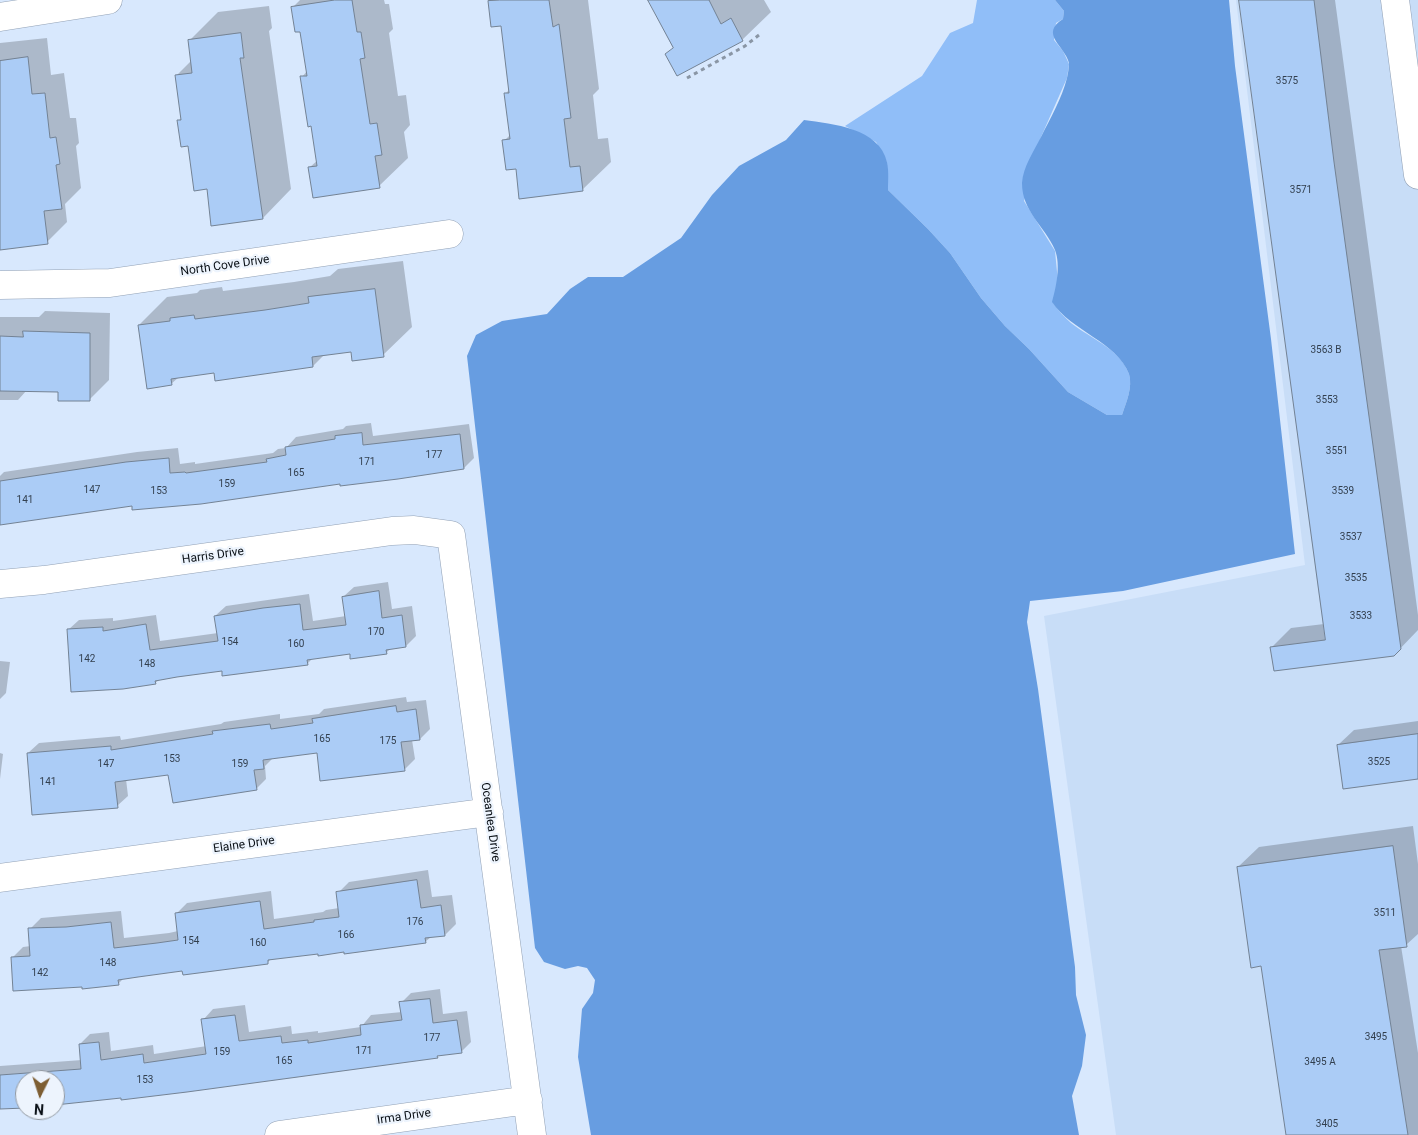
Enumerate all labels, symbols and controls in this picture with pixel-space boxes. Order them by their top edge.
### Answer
house number: 3575 [1276,75,1298,87]
house number: 3571 [1290,184,1312,196]
street label: North Cove Drive [179,253,271,279]
house number: 3563 B [1310,344,1342,356]
house number: 3553 [1316,394,1338,406]
house number: 3551 [1326,445,1348,457]
house number: 177 [426,449,442,461]
house number: 171 [359,456,375,468]
house number: 165 [288,467,304,479]
house number: 159 [219,478,235,490]
house number: 147 [84,484,100,496]
house number: 153 [151,485,167,497]
house number: 3539 [1332,485,1354,497]
house number: 141 [17,494,33,506]
house number: 3537 [1340,531,1362,543]
street label: Harris Drive [181,545,245,567]
house number: 3535 [1345,572,1367,584]
house number: 3533 [1350,610,1372,622]
house number: 170 [368,626,384,638]
house number: 154 [222,636,238,648]
house number: 160 [288,638,304,650]
house number: 142 [79,653,95,665]
house number: 148 [139,658,155,670]
house number: 165 [314,733,330,745]
house number: 175 [380,735,396,747]
house number: 153 [164,753,180,765]
house number: 3525 [1368,756,1390,768]
house number: 147 [98,758,114,770]
house number: 159 [232,758,248,770]
house number: 141 [40,776,56,788]
street label: Oceanlea Drive [477,781,503,863]
street label: Elaine Drive [212,834,276,856]
house number: 3511 [1374,907,1396,919]
house number: 176 [407,916,423,928]
house number: 166 [338,929,354,941]
house number: 154 [183,935,199,947]
house number: 160 [250,937,266,949]
house number: 148 [100,957,116,969]
house number: 142 [32,967,48,979]
house number: 3495 [1365,1031,1387,1043]
house number: 177 [424,1032,440,1044]
house number: 171 [356,1045,372,1057]
house number: 159 [214,1046,230,1058]
house number: 165 [276,1055,292,1067]
house number: 3495 A [1304,1056,1336,1068]
north arrow [15,1070,65,1120]
house number: 153 [137,1074,153,1086]
text: N [34,1101,45,1117]
street label: Irma Drive [376,1106,432,1128]
house number: 3405 [1316,1118,1338,1130]

